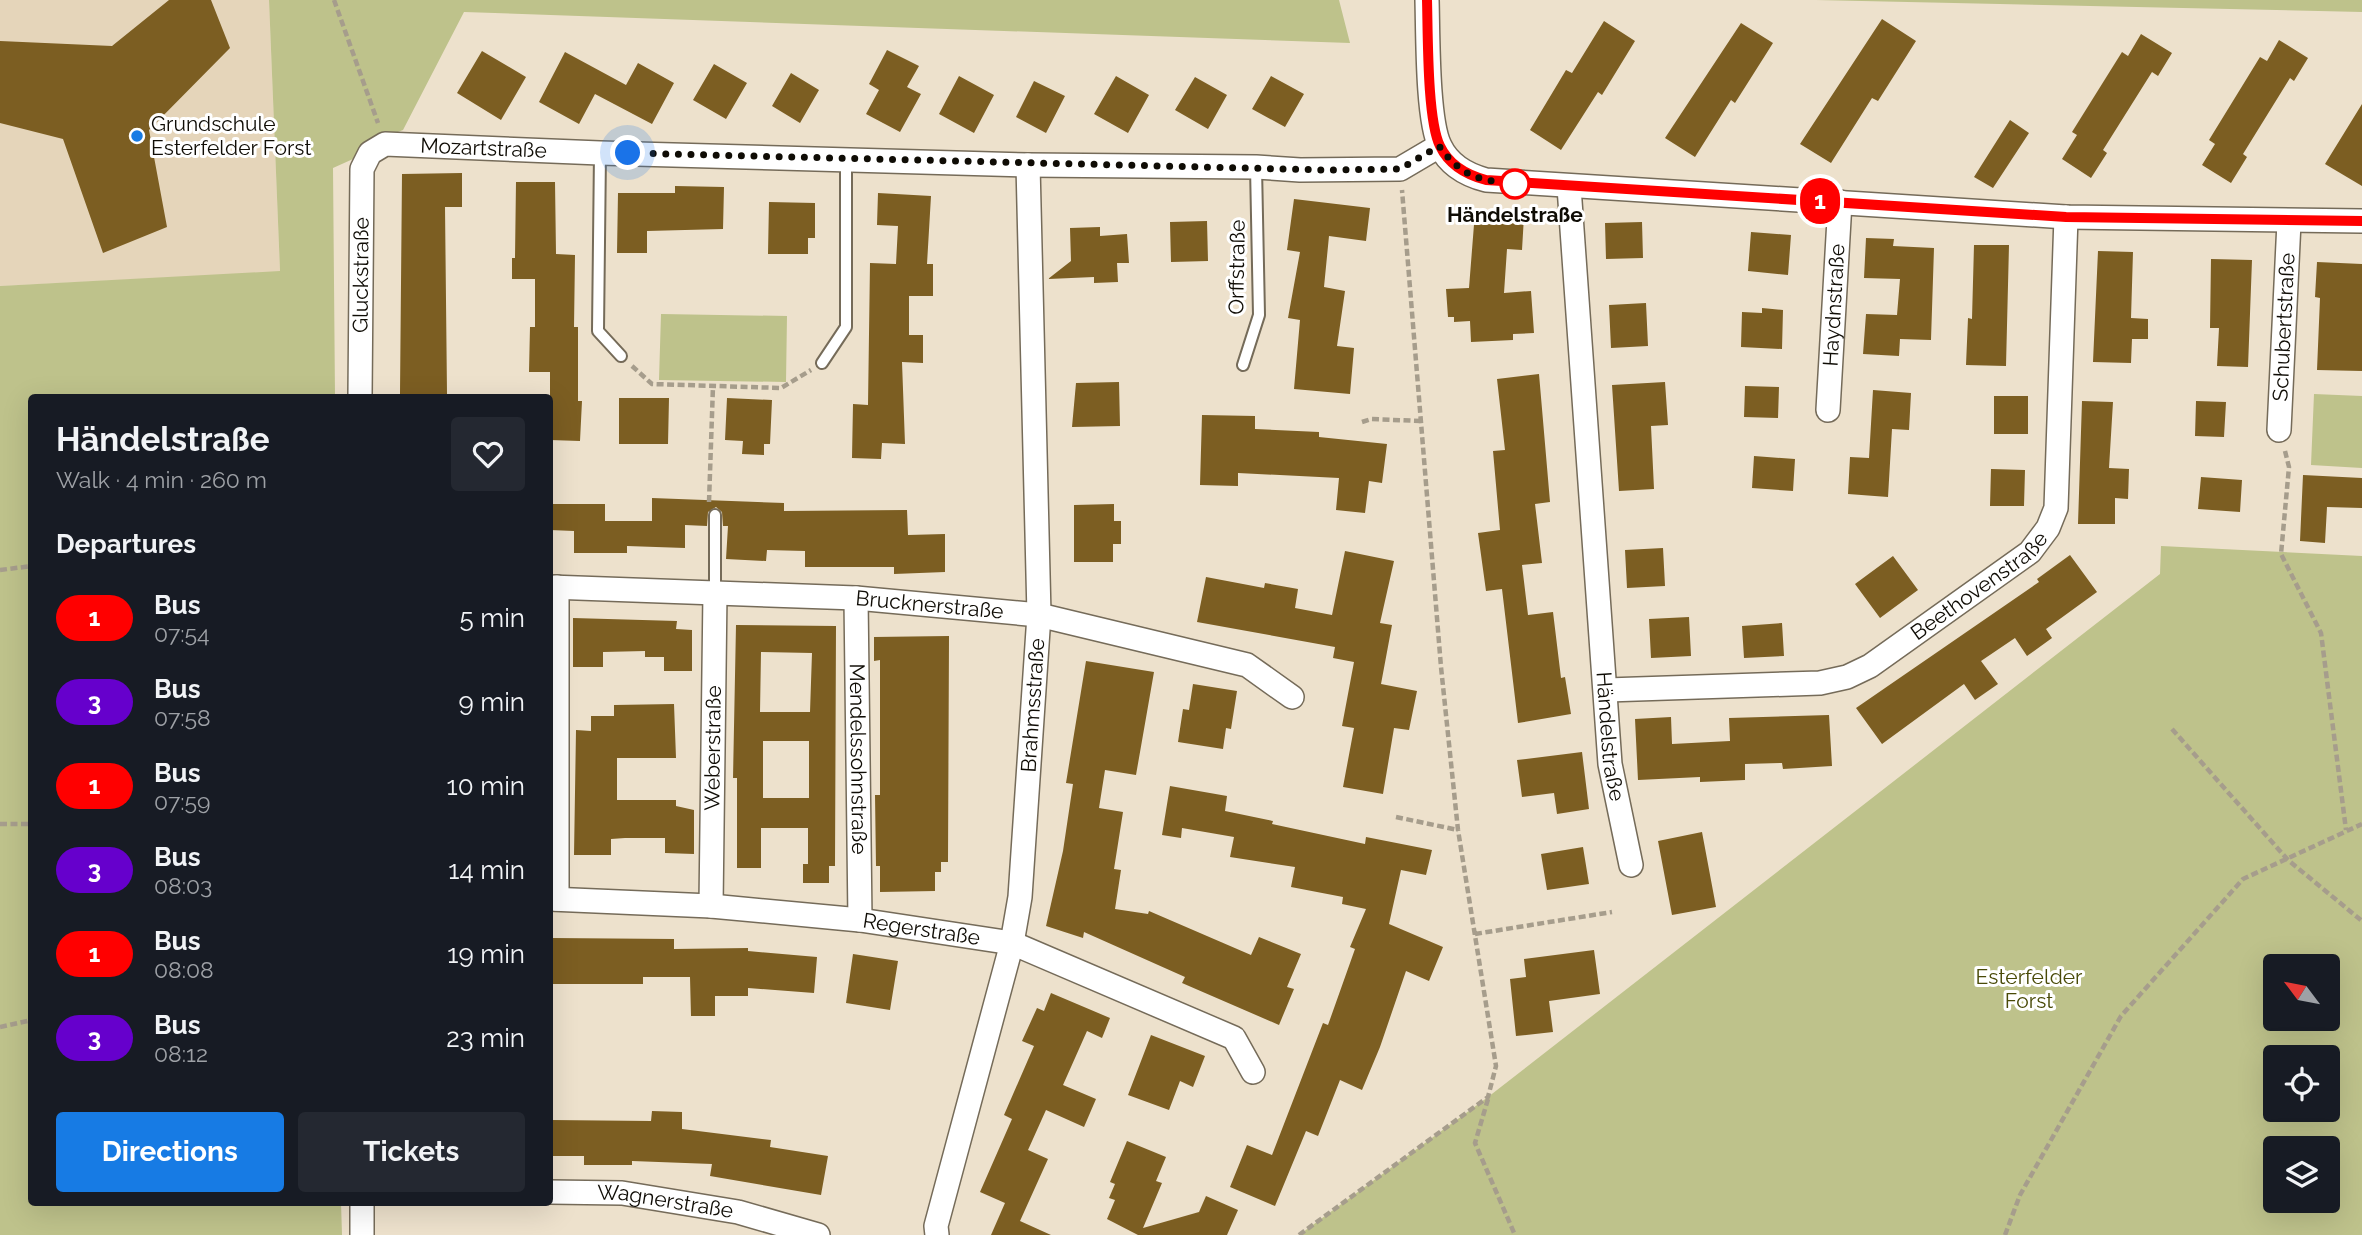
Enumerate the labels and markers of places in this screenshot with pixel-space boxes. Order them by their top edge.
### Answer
place label: Grundschule Esterfelder Forst [151,111,311,160]
marker: Grundschule Esterfelder Forst [129,128,145,144]
marker: Händelstraße [1500,169,1530,199]
place label: Händelstraße [1447,202,1583,227]

